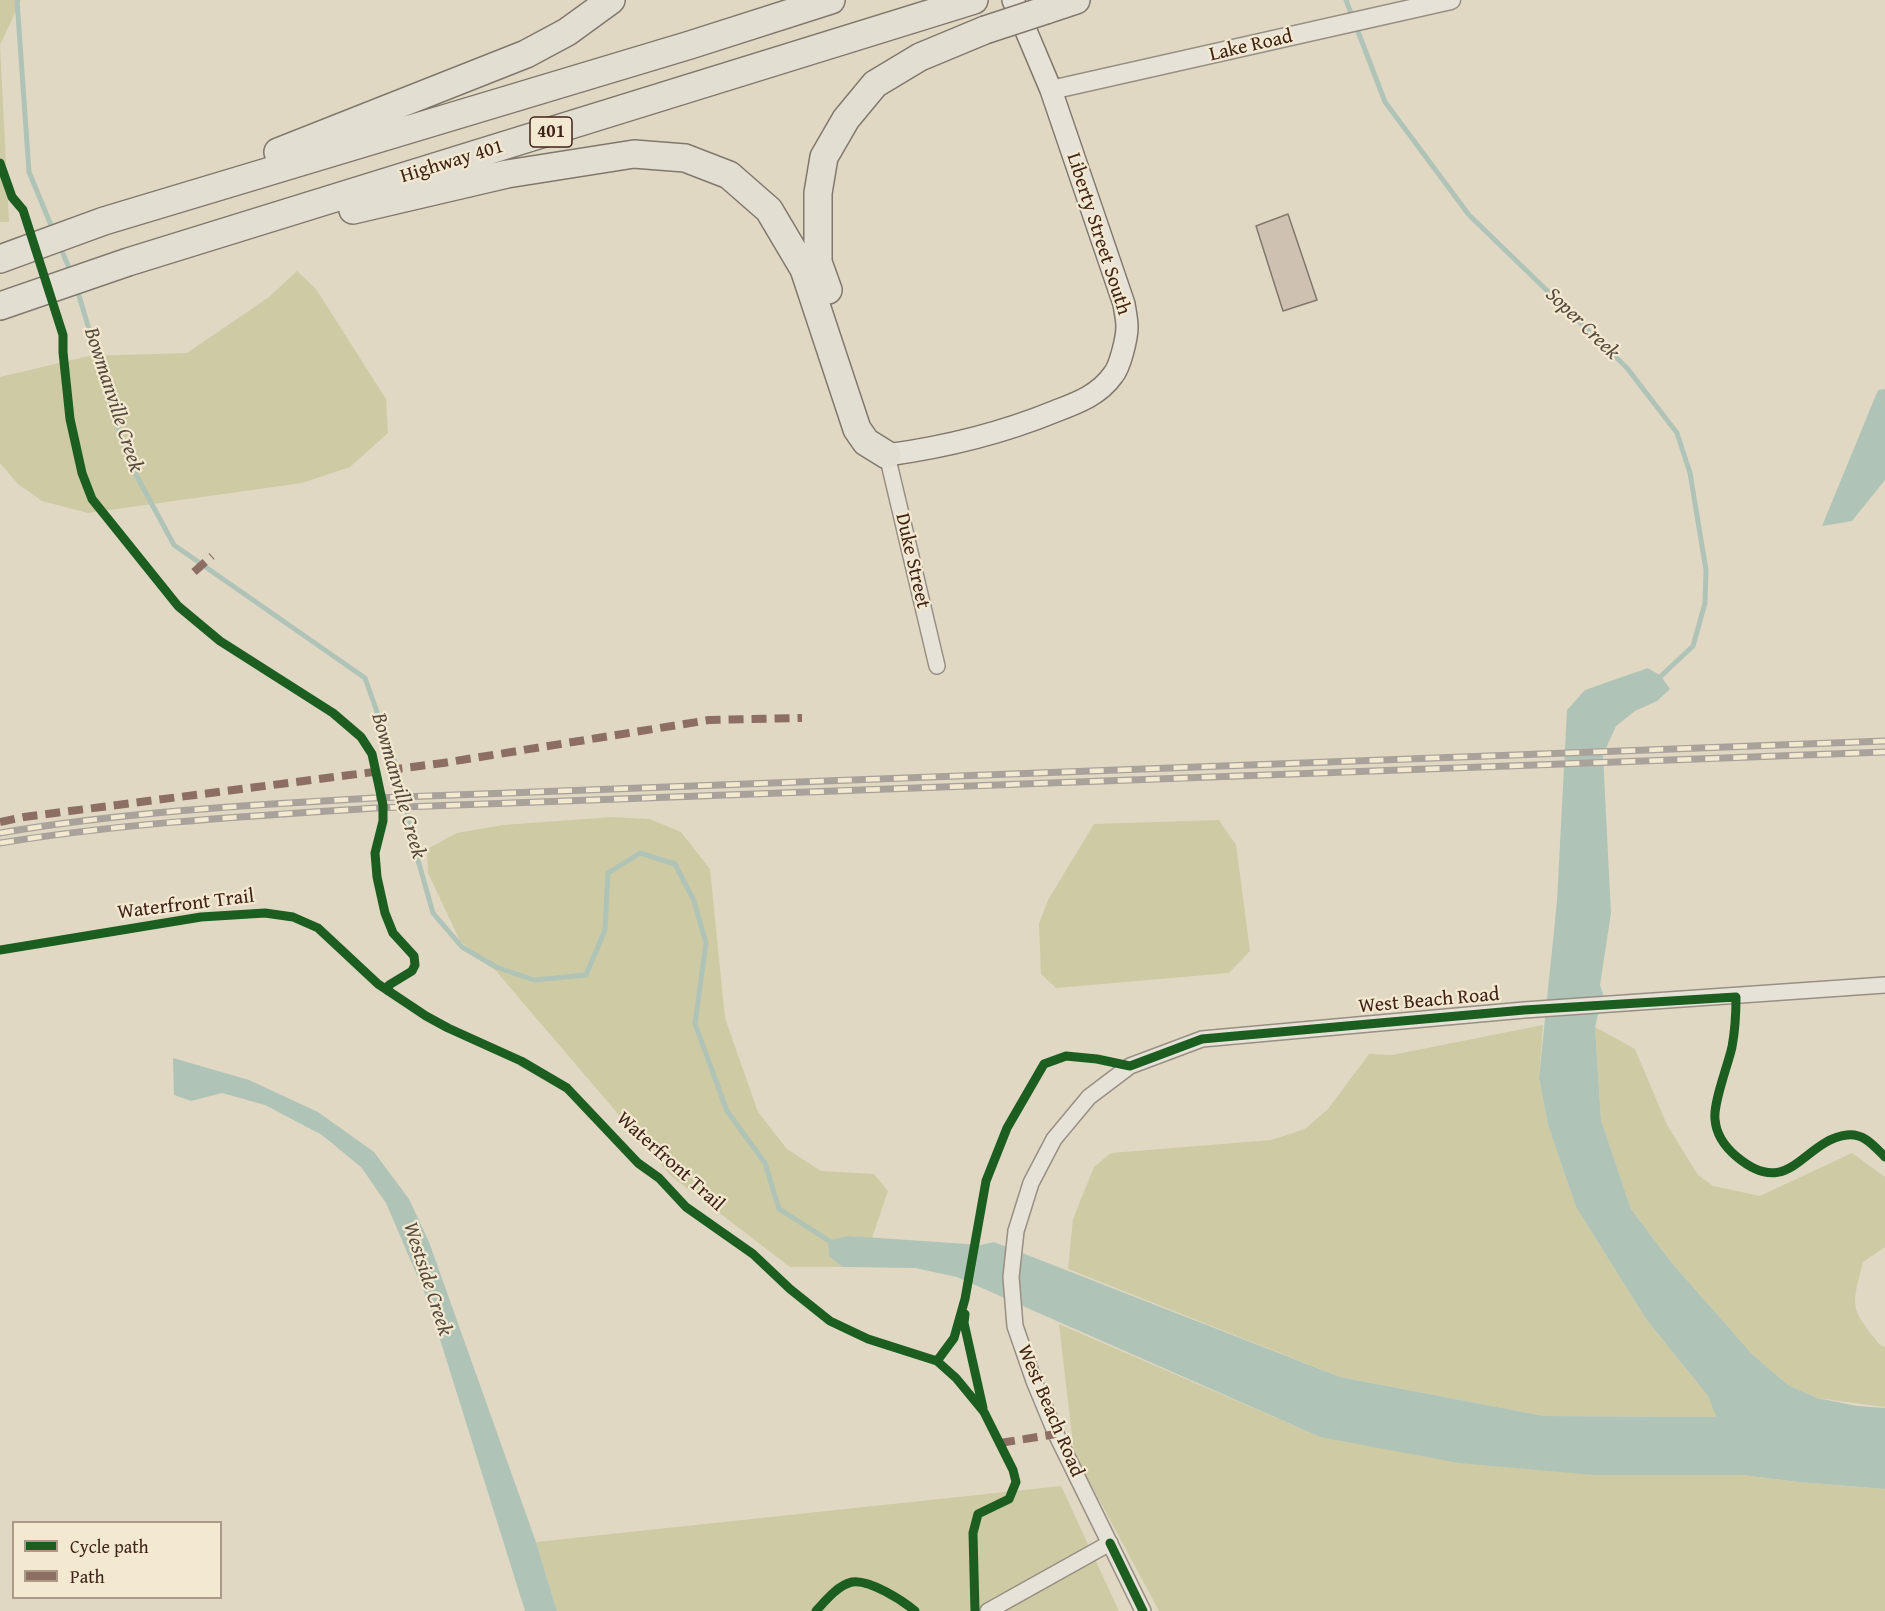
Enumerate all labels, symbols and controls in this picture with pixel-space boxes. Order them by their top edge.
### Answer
street label: Lake Road [1207,25,1295,67]
road number: 401 [530,117,572,147]
street label: Highway 401 [397,135,507,189]
street label: Liberty Street South [1060,150,1136,318]
water label: Soper Creek [1540,283,1624,365]
water label: Bowmanville Creek [78,325,148,475]
street label: Duke Street [889,511,935,611]
water label: Bowmanville Creek [365,710,431,862]
street label: Waterfront Trail [116,885,256,925]
street label: West Beach Road [1358,983,1500,1019]
street label: Waterfront Trail [611,1107,729,1217]
water label: Westside Creek [397,1219,457,1339]
street label: West Beach Road [1011,1341,1089,1481]
legend [12,1521,222,1599]
text: Cycle path [70,1533,149,1560]
text: Path [70,1563,105,1590]

